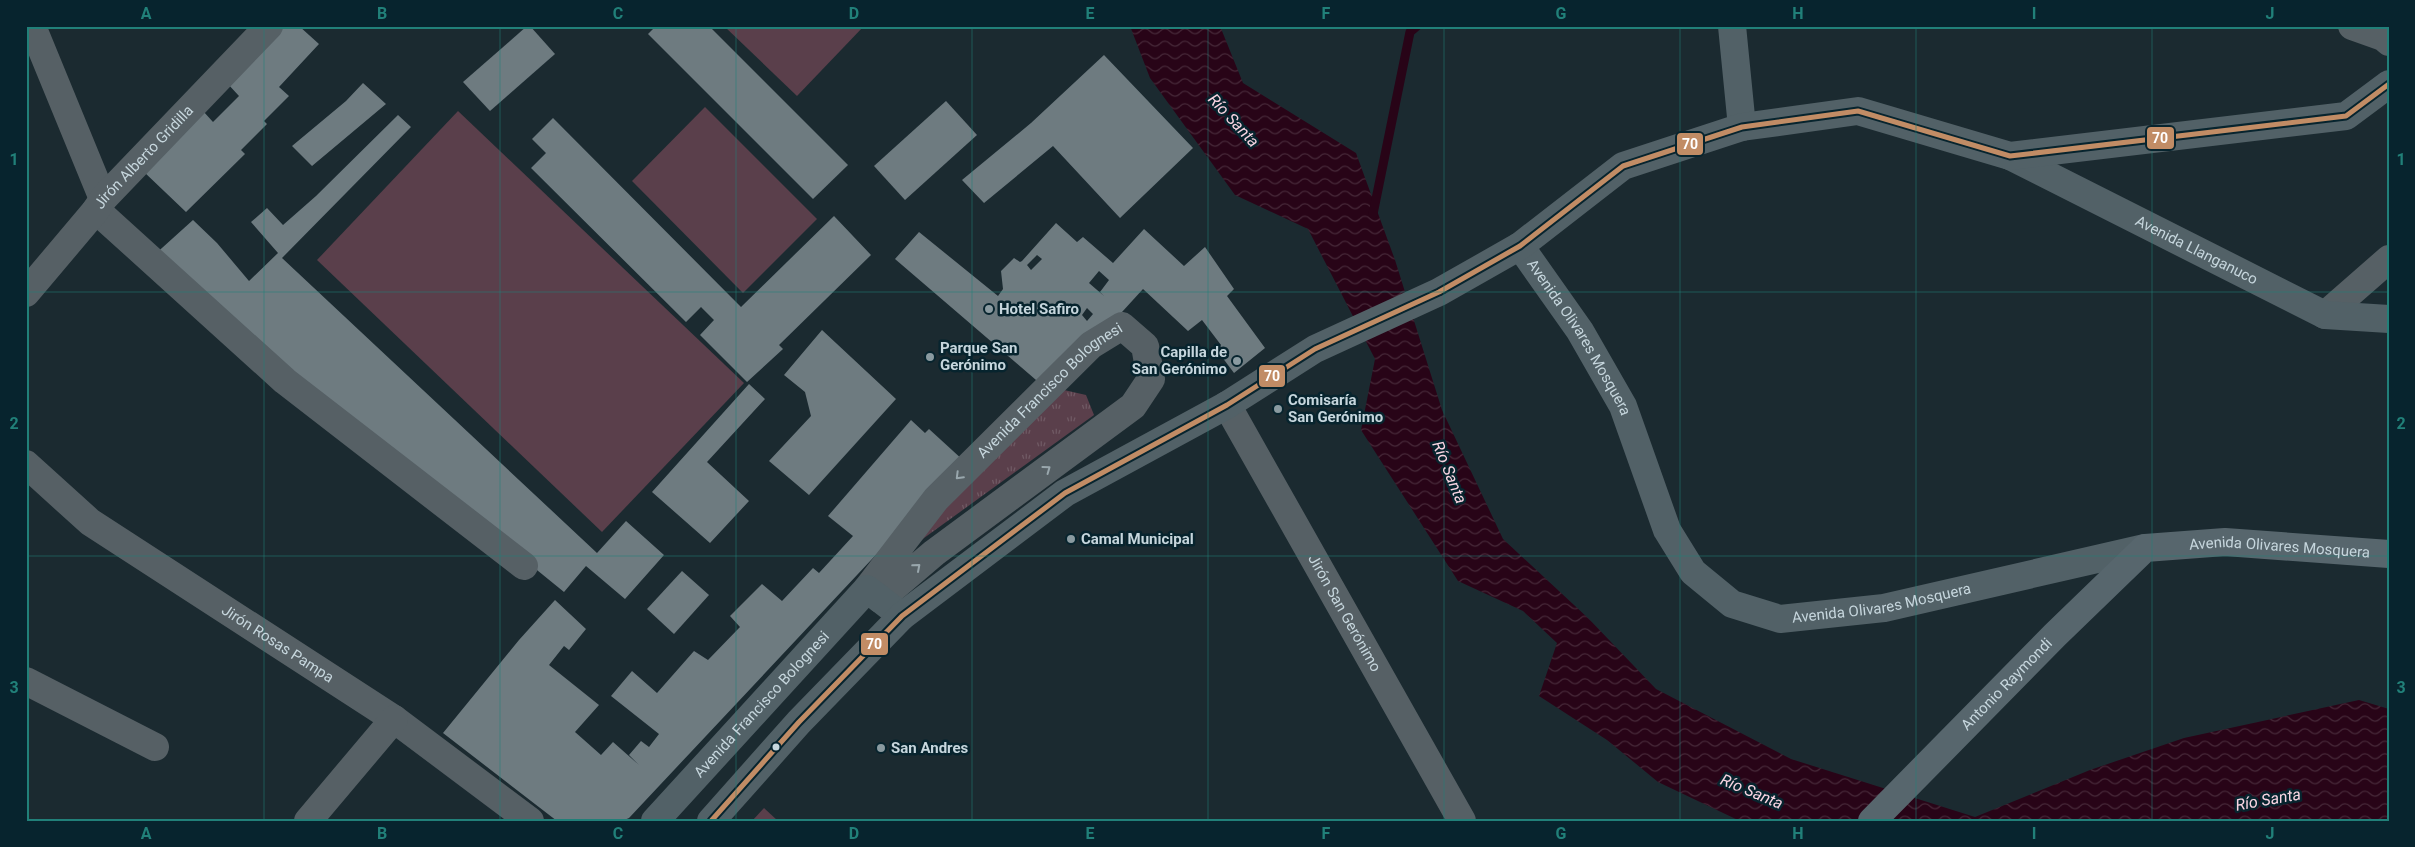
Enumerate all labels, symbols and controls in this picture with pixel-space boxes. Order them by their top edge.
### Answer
text: A [141,4,152,23]
text: B [377,4,387,23]
text: C [613,4,623,23]
text: D [849,4,859,23]
text: E [1086,4,1095,23]
text: F [1322,4,1331,23]
text: G [1556,4,1567,23]
text: H [1792,4,1804,23]
text: I [2032,4,2036,23]
text: J [2266,4,2274,23]
water label: Río Santa [1204,90,1263,151]
street label: Jirón Alberto Gridilla [90,101,197,212]
line badge: 70 [2146,126,2175,150]
text: 70 [2152,130,2168,146]
line badge: 70 [1676,132,1704,156]
text: 70 [1682,136,1698,152]
text: 1 [9,150,19,169]
text: 1 [2396,150,2406,169]
street label: Avenida Llanganuco [2132,212,2261,289]
street label: Avenida Olivares Mosquera [1523,256,1635,418]
place label: Hotel Safiro [999,300,1079,318]
marker: Hotel Safiro [983,303,995,315]
street label: Avenida Francisco Bolognesi [973,319,1126,462]
place label: Parque San Gerónimo [940,339,1017,374]
place label: Capilla de San Gerónimo [1132,343,1227,378]
marker: Parque San Gerónimo [924,351,936,363]
marker: Capilla de San Gerónimo [1231,355,1243,367]
line badge: 70 [1258,364,1286,388]
text: 70 [1264,368,1280,384]
place label: Comisaría San Gerónimo [1288,391,1383,426]
marker: Comisaría San Gerónimo [1272,403,1284,415]
text: 2 [9,414,19,433]
text: 2 [2396,414,2406,433]
water label: Río Santa [1428,438,1471,506]
one-way arrow [1041,467,1050,475]
one-way arrow [956,470,965,479]
place label: Camal Municipal [1081,530,1194,548]
marker: Camal Municipal [1065,533,1077,545]
street label: Avenida Olivares Mosquera [2188,533,2371,562]
street label: Jirón San Gerónimo [1304,551,1385,675]
one-way arrow [912,564,921,573]
street label: Avenida Olivares Mosquera [1791,579,1973,627]
street label: Jirón Rosas Pampa [218,601,337,687]
street label: Avenida Francisco Bolognesi [690,627,833,781]
line badge: 70 [860,632,889,656]
street label: Antonio Raymondi [1957,634,2056,734]
text: 70 [866,636,882,652]
text: 3 [9,678,19,697]
text: 3 [2396,678,2406,697]
place label: San Andres [891,739,969,757]
unlabelled marker [771,742,781,752]
marker: San Andres [875,742,887,754]
water label: Río Santa [1718,770,1786,813]
water label: Río Santa [2234,784,2302,815]
text: A [141,824,152,843]
text: B [377,824,387,843]
text: C [613,824,623,843]
text: D [849,824,859,843]
text: E [1086,824,1095,843]
text: F [1322,824,1331,843]
text: G [1556,824,1567,843]
text: H [1792,824,1804,843]
text: I [2032,824,2036,843]
text: J [2266,824,2274,843]

